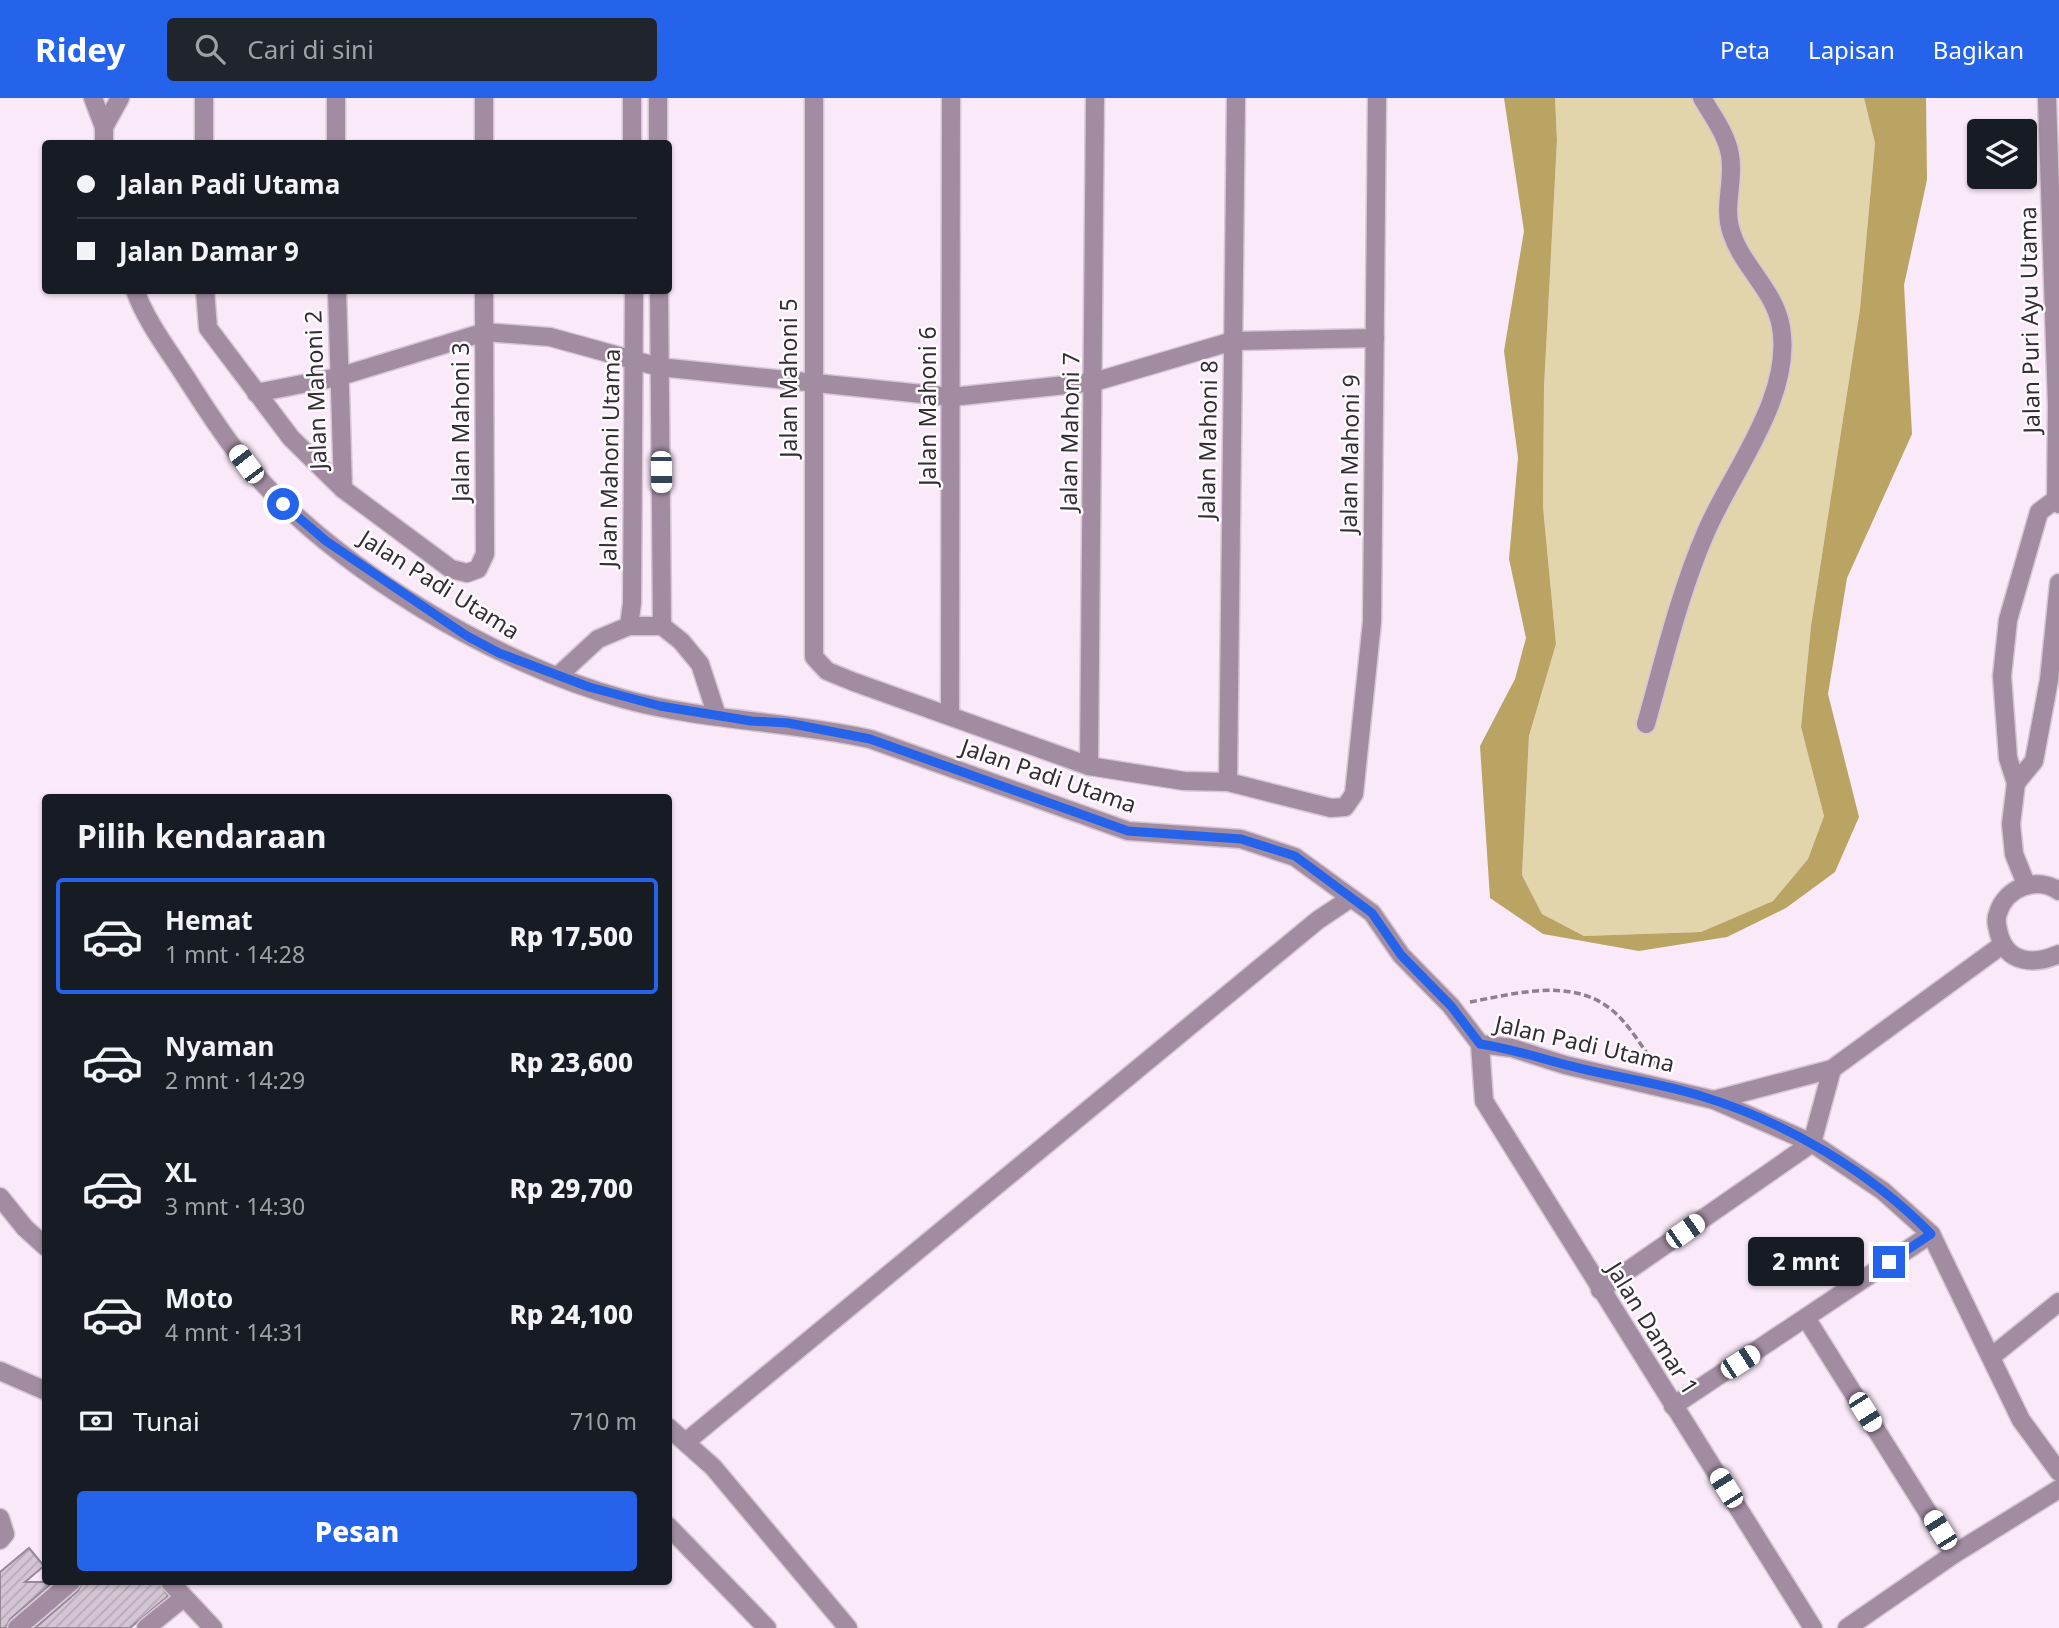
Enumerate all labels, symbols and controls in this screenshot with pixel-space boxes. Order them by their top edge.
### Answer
search box [167,18,657,81]
text: Ridey [35,27,125,72]
icon: search [191,30,229,68]
text: Cari di sini [247,31,374,67]
text: Peta [1720,33,1770,66]
text: Lapisan [1808,33,1895,66]
text: Bagikan [1933,33,2024,66]
map controls [1967,119,2037,189]
button: layers [1967,119,2037,189]
text: Jalan Padi Utama [119,166,340,202]
street label: Jalan Puri Ayu Utama [2011,206,2047,436]
text: Jalan Damar 9 [119,233,299,269]
street label: Jalan Mahoni 5 [772,298,804,460]
street label: Jalan Mahoni 2 [296,310,334,472]
street label: Jalan Mahoni 6 [911,326,943,488]
street label: Jalan Mahoni 3 [444,342,476,504]
street label: Jalan Mahoni Utama [591,348,627,570]
street label: Jalan Mahoni 7 [1052,352,1086,514]
street label: Jalan Mahoni 8 [1190,360,1224,522]
street label: Jalan Mahoni 9 [1332,374,1366,536]
car [225,441,268,487]
car [651,451,672,493]
route start [267,488,299,520]
street label: Jalan Padi Utama [352,521,526,646]
street label: Jalan Padi Utama [955,729,1141,820]
text: Pilih kendaraan [77,814,327,857]
text: Hemat [165,902,253,938]
icon: car [81,905,144,968]
text: Rp 17,500 [510,918,633,954]
text: 1 mnt · 14:28 [165,938,305,970]
street label: Jalan Padi Utama [1490,1006,1678,1079]
text: Nyaman [165,1028,274,1064]
icon: car [81,1031,144,1094]
text: Rp 23,600 [510,1044,633,1080]
text: 2 mnt · 14:29 [165,1064,305,1096]
text: XL [165,1154,197,1190]
icon: car [81,1157,144,1220]
text: Rp 29,700 [510,1170,633,1206]
text: 3 mnt · 14:30 [165,1190,305,1222]
car [1662,1210,1709,1252]
callout: 2 mnt [1749,1238,1864,1286]
text: 2 mnt [1772,1245,1840,1277]
route end [1873,1246,1905,1278]
street label: Jalan Damar 1 [1598,1254,1707,1400]
text: Moto [165,1280,233,1316]
icon: car [81,1283,144,1346]
text: Rp 24,100 [510,1296,633,1332]
text: 4 mnt · 14:31 [165,1316,305,1348]
car [1717,1342,1764,1382]
car [1845,1389,1886,1435]
icon: cash [77,1402,115,1440]
text: Tunai [133,1403,200,1439]
text: 710 m [570,1405,637,1437]
car [1706,1465,1747,1511]
button: Pesan [77,1491,637,1571]
car [1920,1507,1961,1553]

